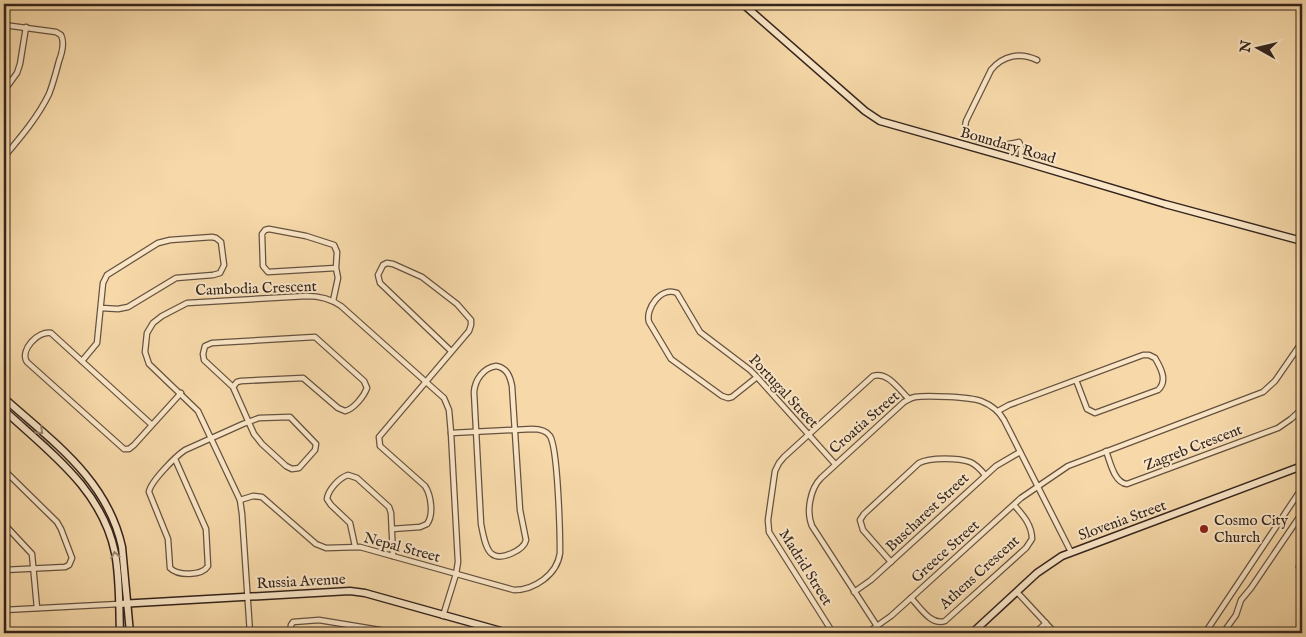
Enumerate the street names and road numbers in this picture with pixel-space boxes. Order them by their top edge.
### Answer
street label: Boundary Road [958,123,1059,168]
street label: Cambodia Crescent [195,277,317,300]
street label: Portugal Street [745,350,823,432]
street label: Croatia Street [825,387,903,458]
street label: Zagreb Crescent [1141,420,1245,475]
street label: Buscharest Street [882,469,973,556]
street label: Slovenia Street [1076,496,1169,545]
street label: Greece Street [907,516,983,587]
street label: Madrid Street [775,526,837,609]
street label: Nepal Street [361,528,442,567]
street label: Athens Crescent [935,531,1023,614]
street label: Russia Avenue [256,570,346,593]

